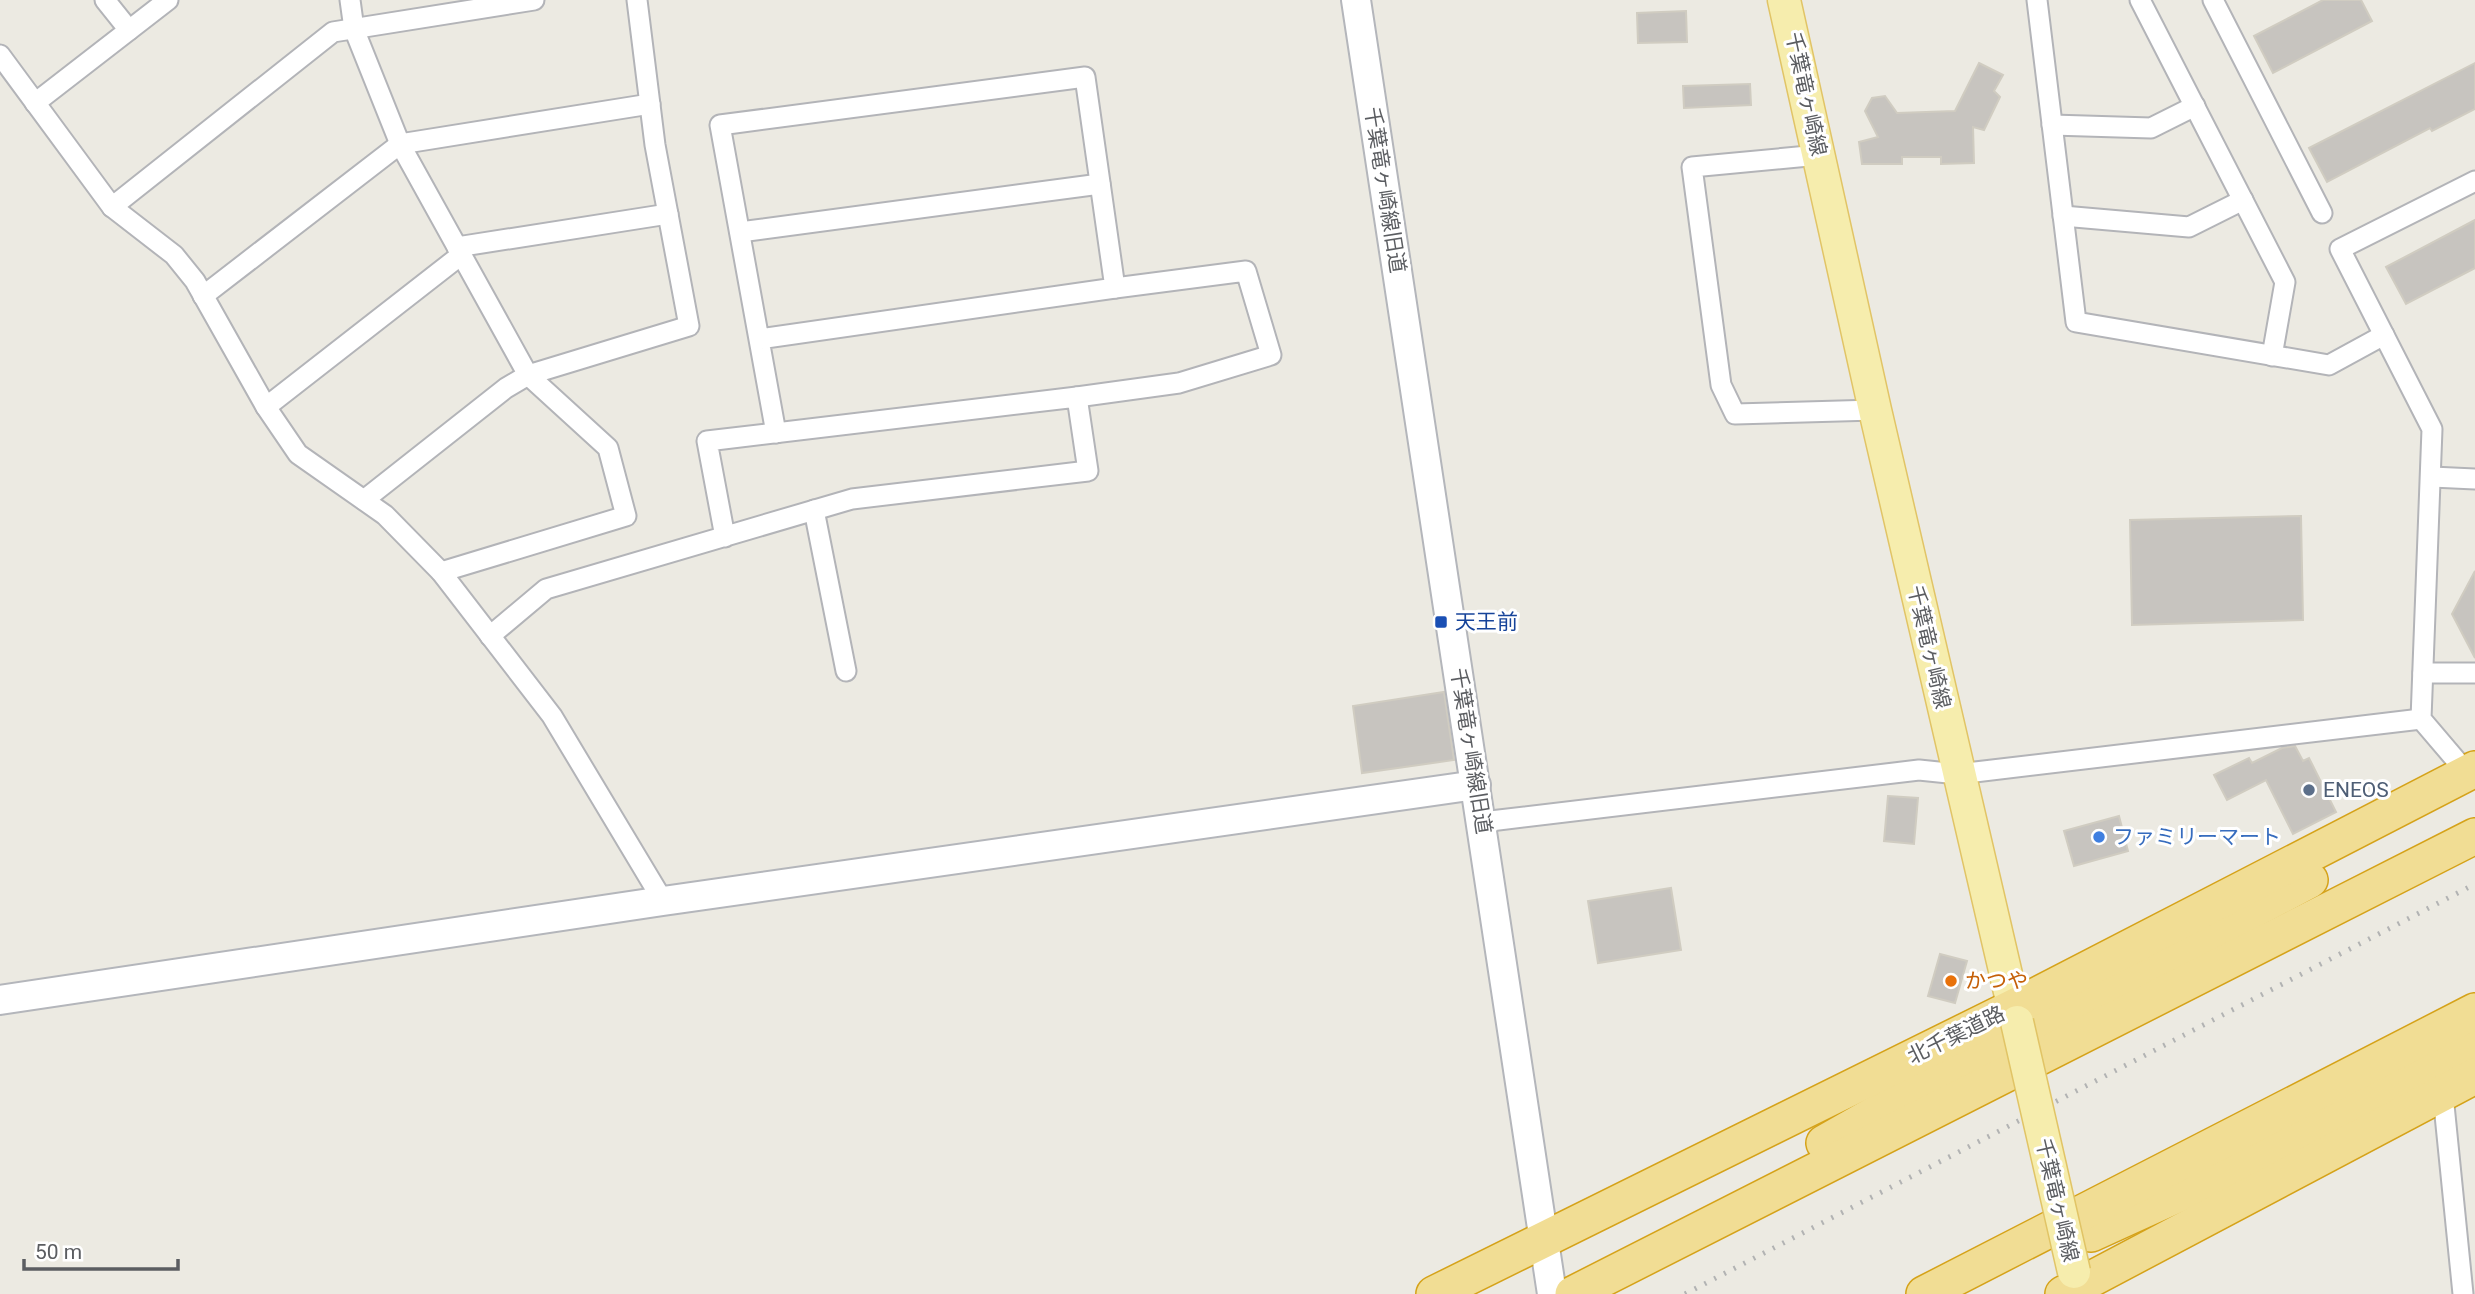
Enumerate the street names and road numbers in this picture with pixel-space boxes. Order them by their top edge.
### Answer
street label: 千葉竜ヶ崎線 [1781,30,1831,158]
street label: 千葉竜ヶ崎線旧道 [1360,105,1410,275]
street label: 千葉竜ヶ崎線 [1903,583,1955,711]
street label: 千葉竜ヶ崎線旧道 [1446,666,1496,836]
street label: 北千葉道路 [1904,1001,2008,1069]
street label: 千葉竜ヶ崎線 [2031,1136,2083,1264]

